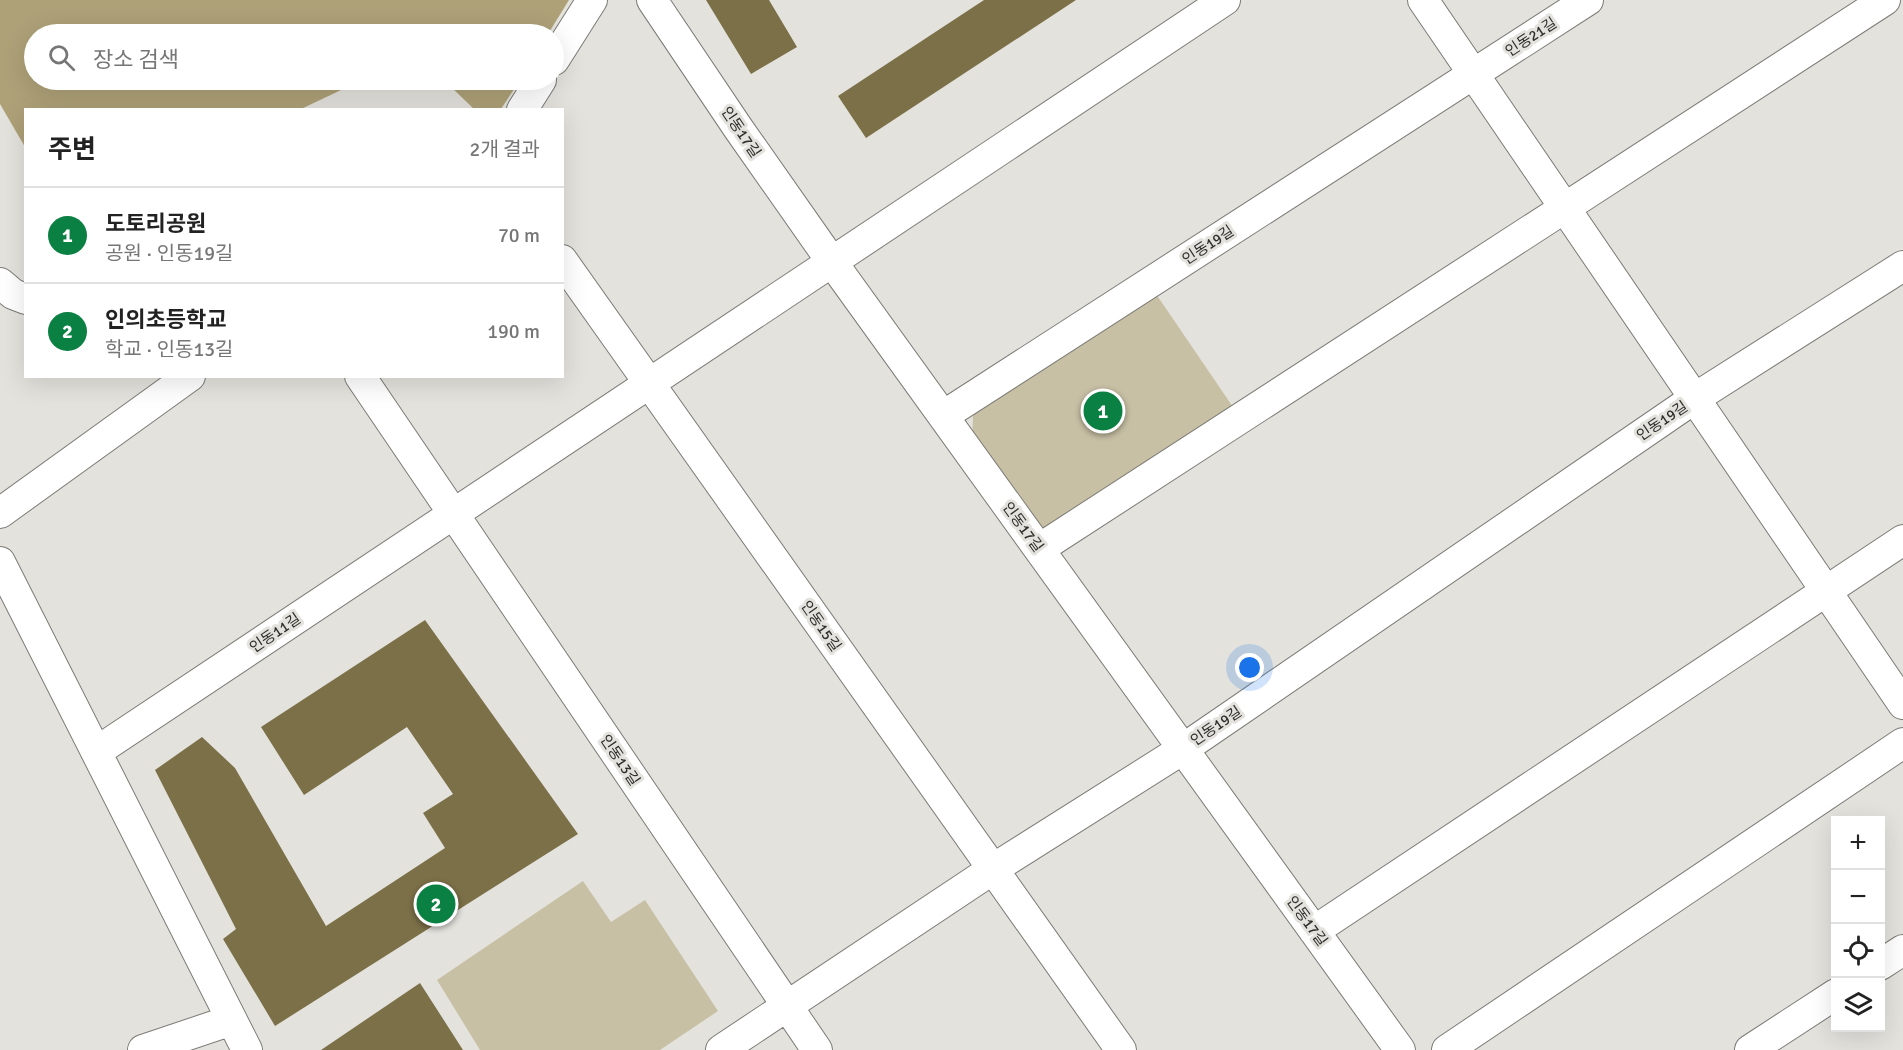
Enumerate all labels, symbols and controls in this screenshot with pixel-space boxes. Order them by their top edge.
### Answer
street label: 인동21길 [1502,14,1560,60]
search box [24,24,564,90]
icon: search [45,41,78,74]
text: 장소 검색 [93,46,179,73]
street label: 인동17길 [717,103,765,161]
text: 주변 [48,134,96,166]
text: 2개 결과 [470,137,540,162]
text: 도토리공원 [105,210,206,237]
street label: 인동19길 [1179,222,1237,268]
text: 1 [62,223,73,248]
text: 70 m [498,223,540,248]
text: 공원 · 인동19길 [105,241,234,266]
text: 인의초등학교 [105,306,226,333]
text: 2 [62,319,73,344]
text: 190 m [487,319,540,344]
text: 학교 · 인동13길 [105,337,234,362]
pin: 1 [1084,388,1122,434]
street label: 인동19길 [1633,397,1691,445]
street label: 인동17길 [999,498,1047,556]
street label: 인동15길 [797,597,845,655]
street label: 인동11길 [246,609,304,657]
your location [1235,653,1264,682]
street label: 인동19길 [1187,702,1245,750]
street label: 인동13길 [596,731,644,789]
map controls [1831,816,1885,1032]
button: + [1831,816,1885,870]
button: − [1831,870,1885,924]
pin: 2 [416,882,456,926]
street label: 인동17길 [1283,892,1331,950]
button: locate [1831,924,1885,978]
button: layers [1831,978,1885,1032]

